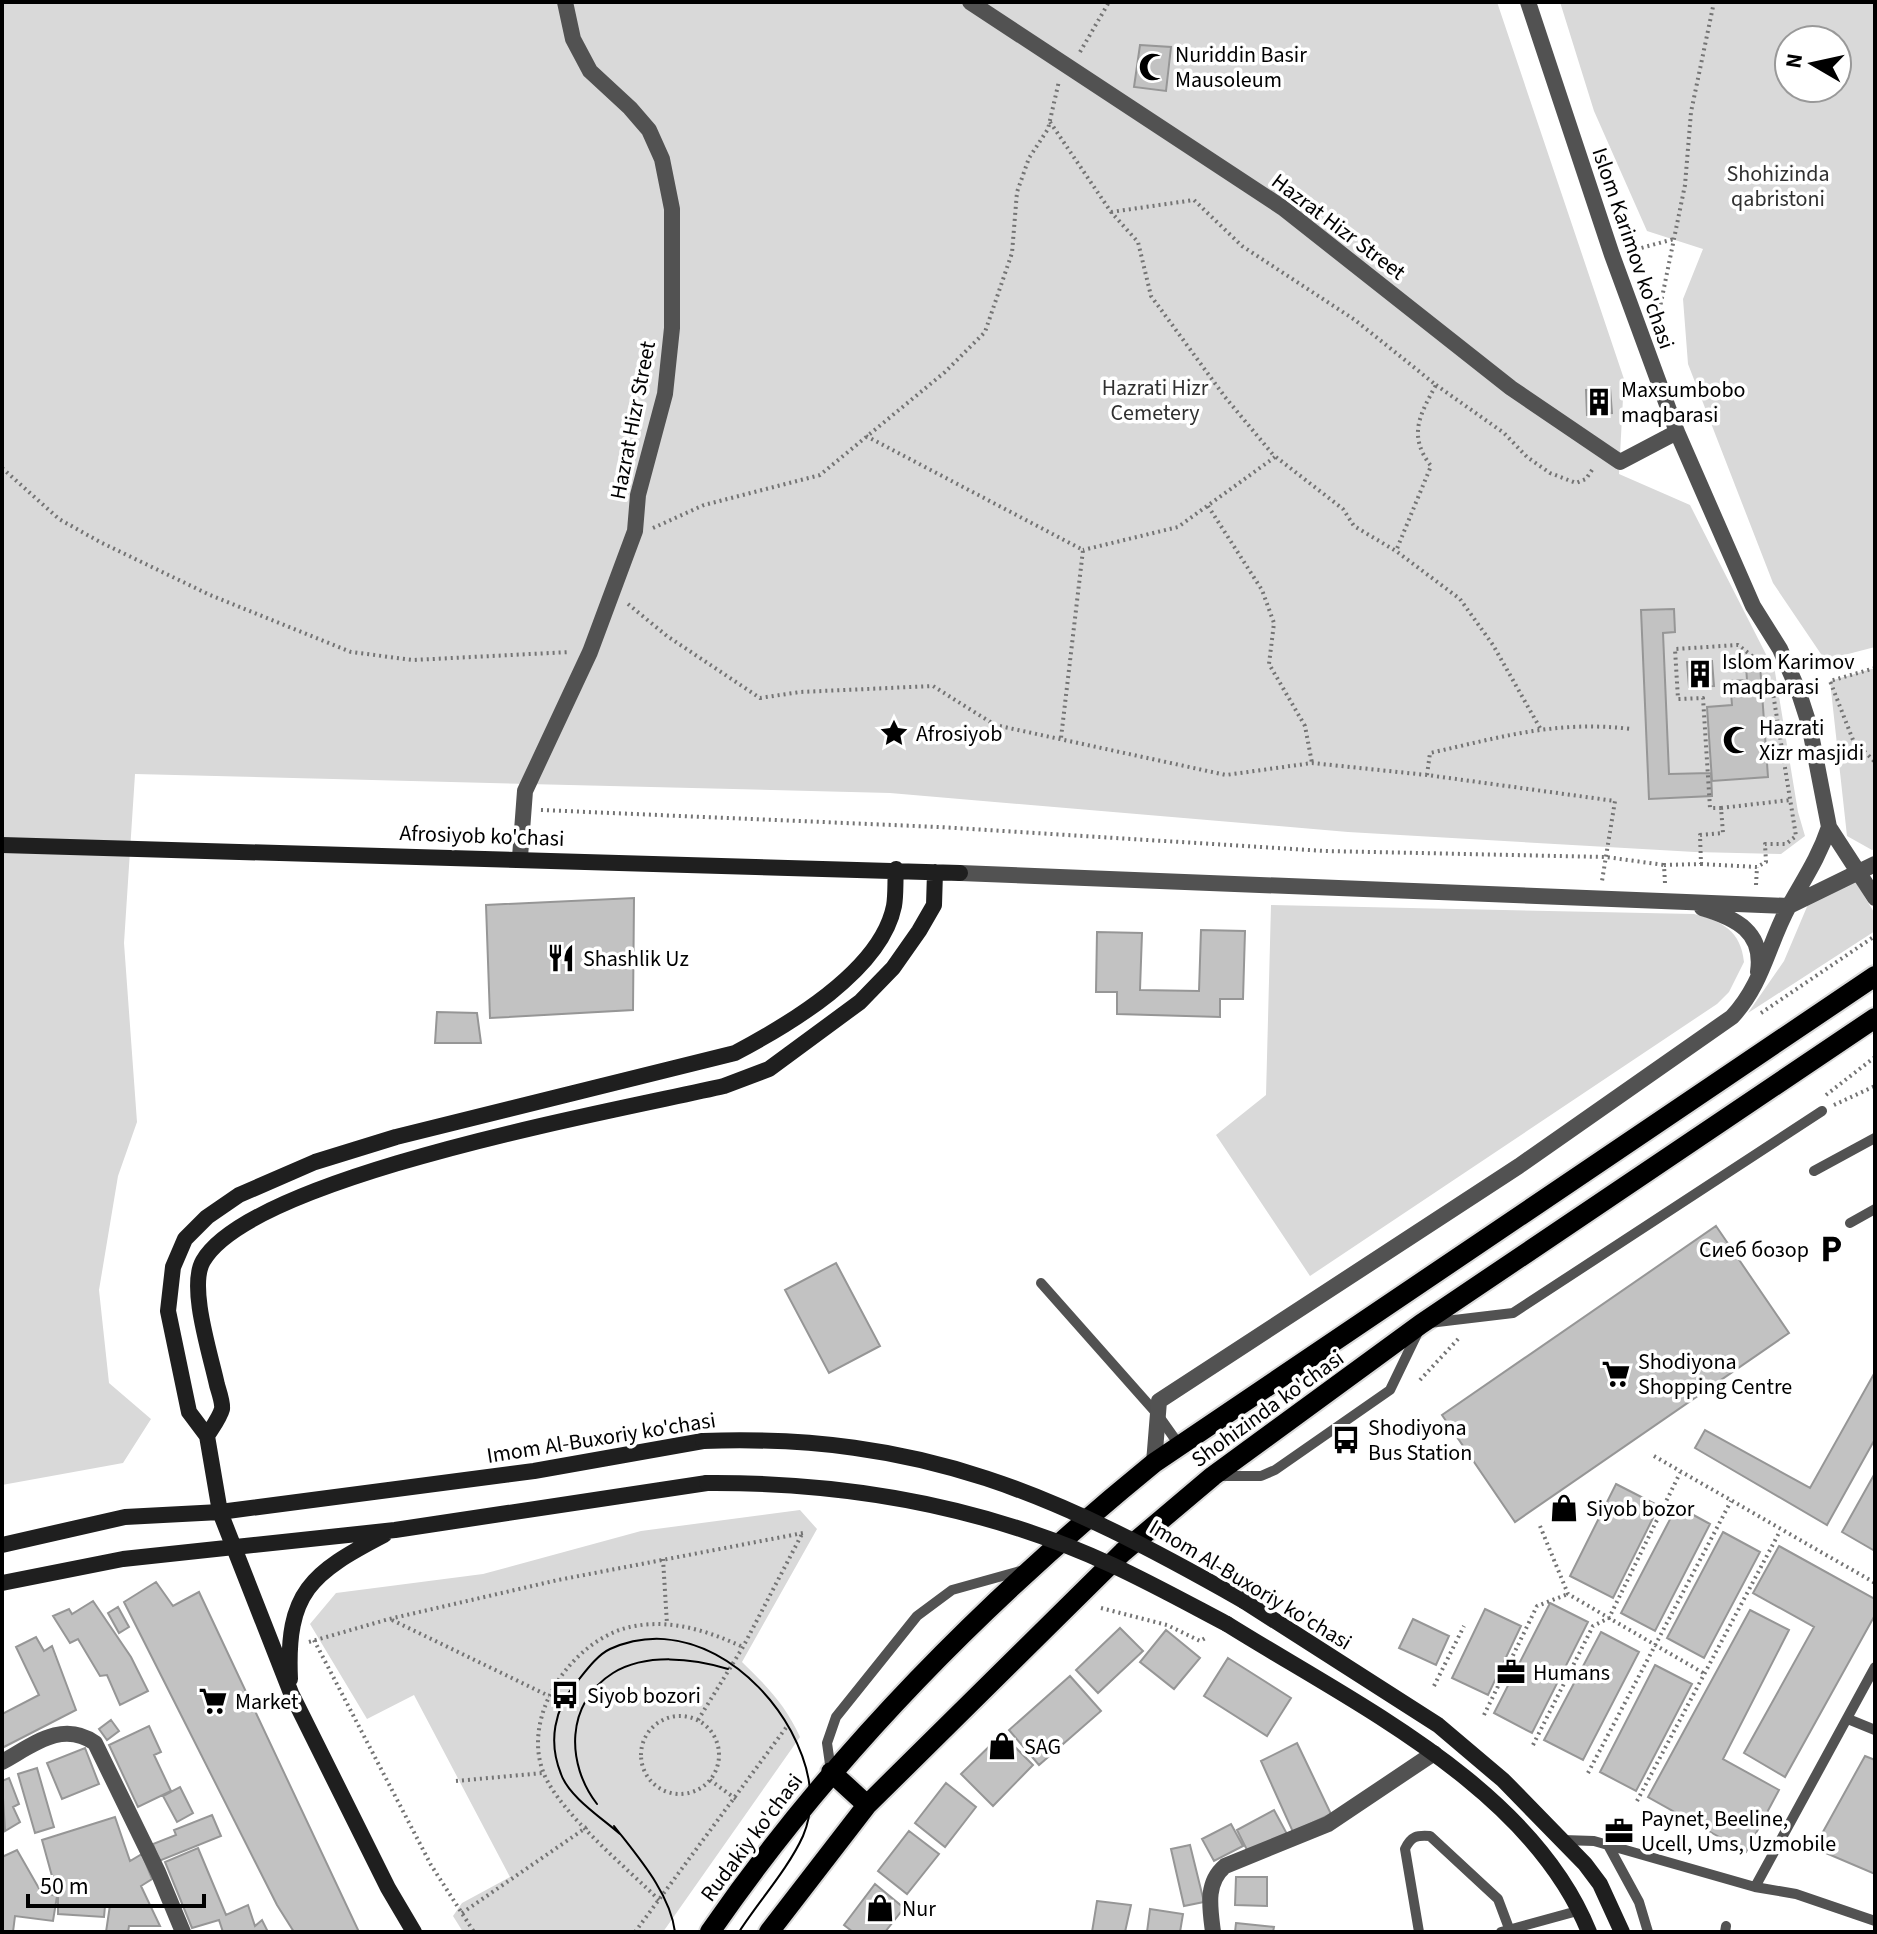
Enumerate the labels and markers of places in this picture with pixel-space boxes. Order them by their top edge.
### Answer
place label: Nuriddin Basir Mausoleum [1175,39,1307,96]
mosque icon: Nuriddin Basir Mausoleum [1138,52,1168,82]
place label: Maxsumbobo maqbarasi [1621,374,1746,431]
building icon: Maxsumbobo maqbarasi [1584,387,1614,417]
place label: Islom Karimov maqbarasi [1722,646,1855,703]
building icon: Islom Karimov maqbarasi [1685,659,1715,689]
place label: Hazrati Xizr masjidi [1759,712,1864,769]
place icon: Afrosiyob [879,718,909,748]
place label: Afrosiyob [916,718,1002,750]
mosque icon: Hazrati Xizr masjidi [1722,725,1752,755]
restaurant icon: Shashlik Uz [546,943,576,973]
place label: Shashlik Uz [583,943,689,975]
place label: Сиеб бозор [1699,1234,1809,1266]
parking icon: Сиеб бозор [1816,1234,1846,1264]
place label: Shodiyona Shopping Centre [1638,1346,1792,1403]
supermarket icon: Shodiyona Shopping Centre [1601,1359,1631,1389]
place label: Shodiyona Bus Station [1368,1412,1472,1469]
bus stop icon: Shodiyona Bus Station [1331,1425,1361,1455]
shop icon: Siyob bozor [1549,1493,1579,1523]
place label: Siyob bozor [1586,1493,1695,1525]
office icon: Humans [1496,1657,1526,1687]
place label: Humans [1533,1657,1610,1689]
bus stop icon: Siyob bozori [550,1680,580,1710]
place label: Siyob bozori [587,1680,701,1712]
supermarket icon: Market [198,1686,228,1716]
place label: Market [235,1686,299,1718]
shop icon: SAG [987,1731,1017,1761]
place label: SAG [1024,1731,1061,1763]
place label: Paynet, Beeline, Ucell, Ums, Uzmobile [1641,1803,1836,1860]
office icon: Paynet, Beeline, Ucell, Ums, Uzmobile [1604,1816,1634,1846]
shop icon: Nur [865,1893,895,1923]
place label: Nur [902,1893,936,1925]

